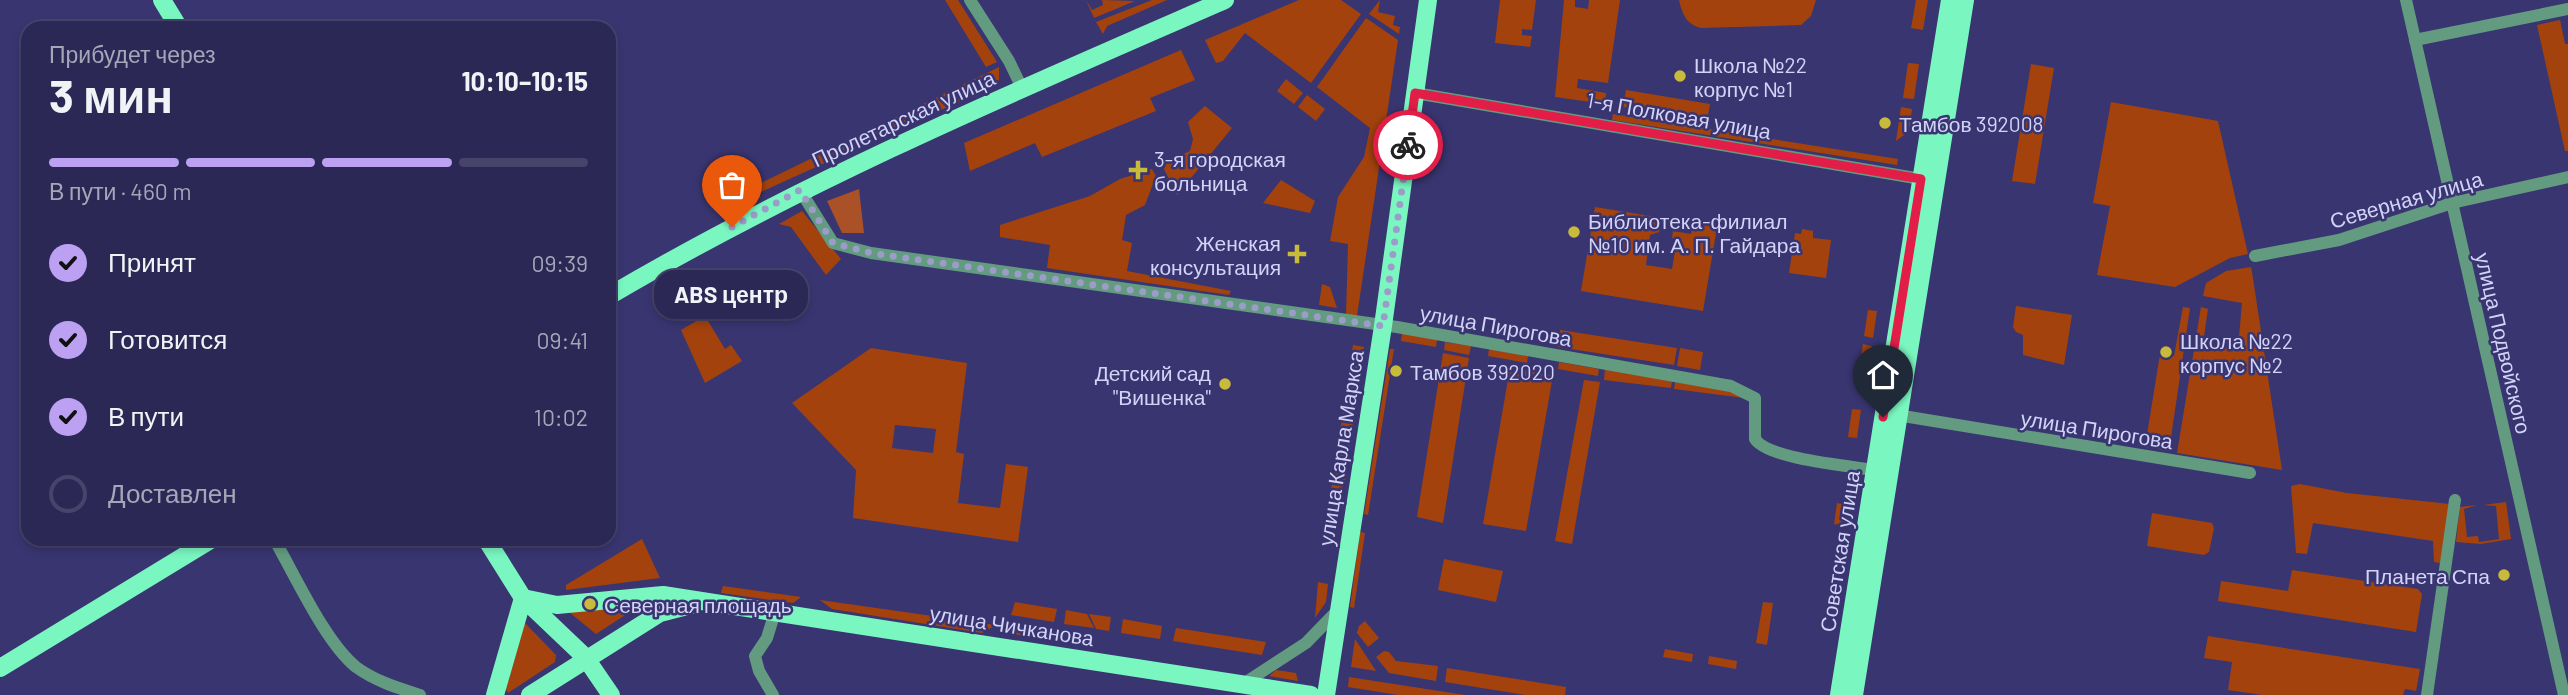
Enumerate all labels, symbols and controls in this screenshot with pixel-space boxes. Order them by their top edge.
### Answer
text: Прибудет через [49,40,216,68]
place label: Школа №22 корпус №1 [1694,52,1807,101]
street label: Пролетарская улица [807,64,999,171]
text: 10:10–10:15 [461,65,588,96]
text: 3 мин [49,67,173,122]
marker: Школа №22 корпус №1 [1672,68,1688,84]
street label: 1-я Полковая улица [1585,86,1773,144]
courier [1373,110,1443,180]
place label: Тамбов 392008 [1899,111,2044,136]
marker: Тамбов 392008 [1877,115,1893,131]
icon: bike [1389,126,1427,164]
place label: 3-я городская больница [1154,146,1286,195]
pin [702,155,762,227]
marker: 3-я городская больница [1128,160,1148,180]
street label: Северная улица [2327,165,2486,233]
icon: bag [713,166,751,204]
text: В пути · 460 m [49,177,191,205]
place label: Библиотека-филиал №10 им. А. П. Гайдара [1588,208,1801,257]
marker: Библиотека-филиал №10 им. А. П. Гайдара [1566,224,1582,240]
place label: Женская консультация [1150,230,1281,279]
icon: check [49,244,87,282]
marker: Женская консультация [1287,244,1307,264]
text: Принят [108,246,196,277]
text: 09:39 [531,249,588,277]
street label: улица Подвойского [2471,250,2537,436]
callout: ABS центр [655,269,809,318]
text: ABS центр [674,280,788,308]
street label: улица Пирогова [1418,299,1574,351]
icon: check [49,321,87,359]
text: Готовится [108,323,227,354]
text: 09:41 [537,326,588,354]
place label: Школа №22 корпус №2 [2180,328,2293,377]
marker: Школа №22 корпус №2 [2158,344,2174,360]
pin [1853,345,1913,417]
street label: улица Карла Маркса [1312,348,1368,548]
icon: home [1864,356,1902,394]
place label: Тамбов 392020 [1410,359,1555,384]
place label: Детский сад "Вишенка" [1095,360,1211,409]
marker: Тамбов 392020 [1388,363,1404,379]
marker: Детский сад "Вишенка" [1217,376,1233,392]
icon: check [49,398,87,436]
text: В пути [108,400,184,431]
text: 10:02 [534,403,588,431]
street label: улица Пирогова [2019,405,2175,453]
street label: Советская улица [1814,468,1864,634]
text: Доставлен [108,477,237,508]
place label: Планета Спа [2365,563,2490,588]
marker: Планета Спа [2496,567,2512,583]
place label: Северная площадь [604,592,792,617]
marker: Северная площадь [582,596,598,612]
street label: улица Чичканова [928,600,1096,650]

